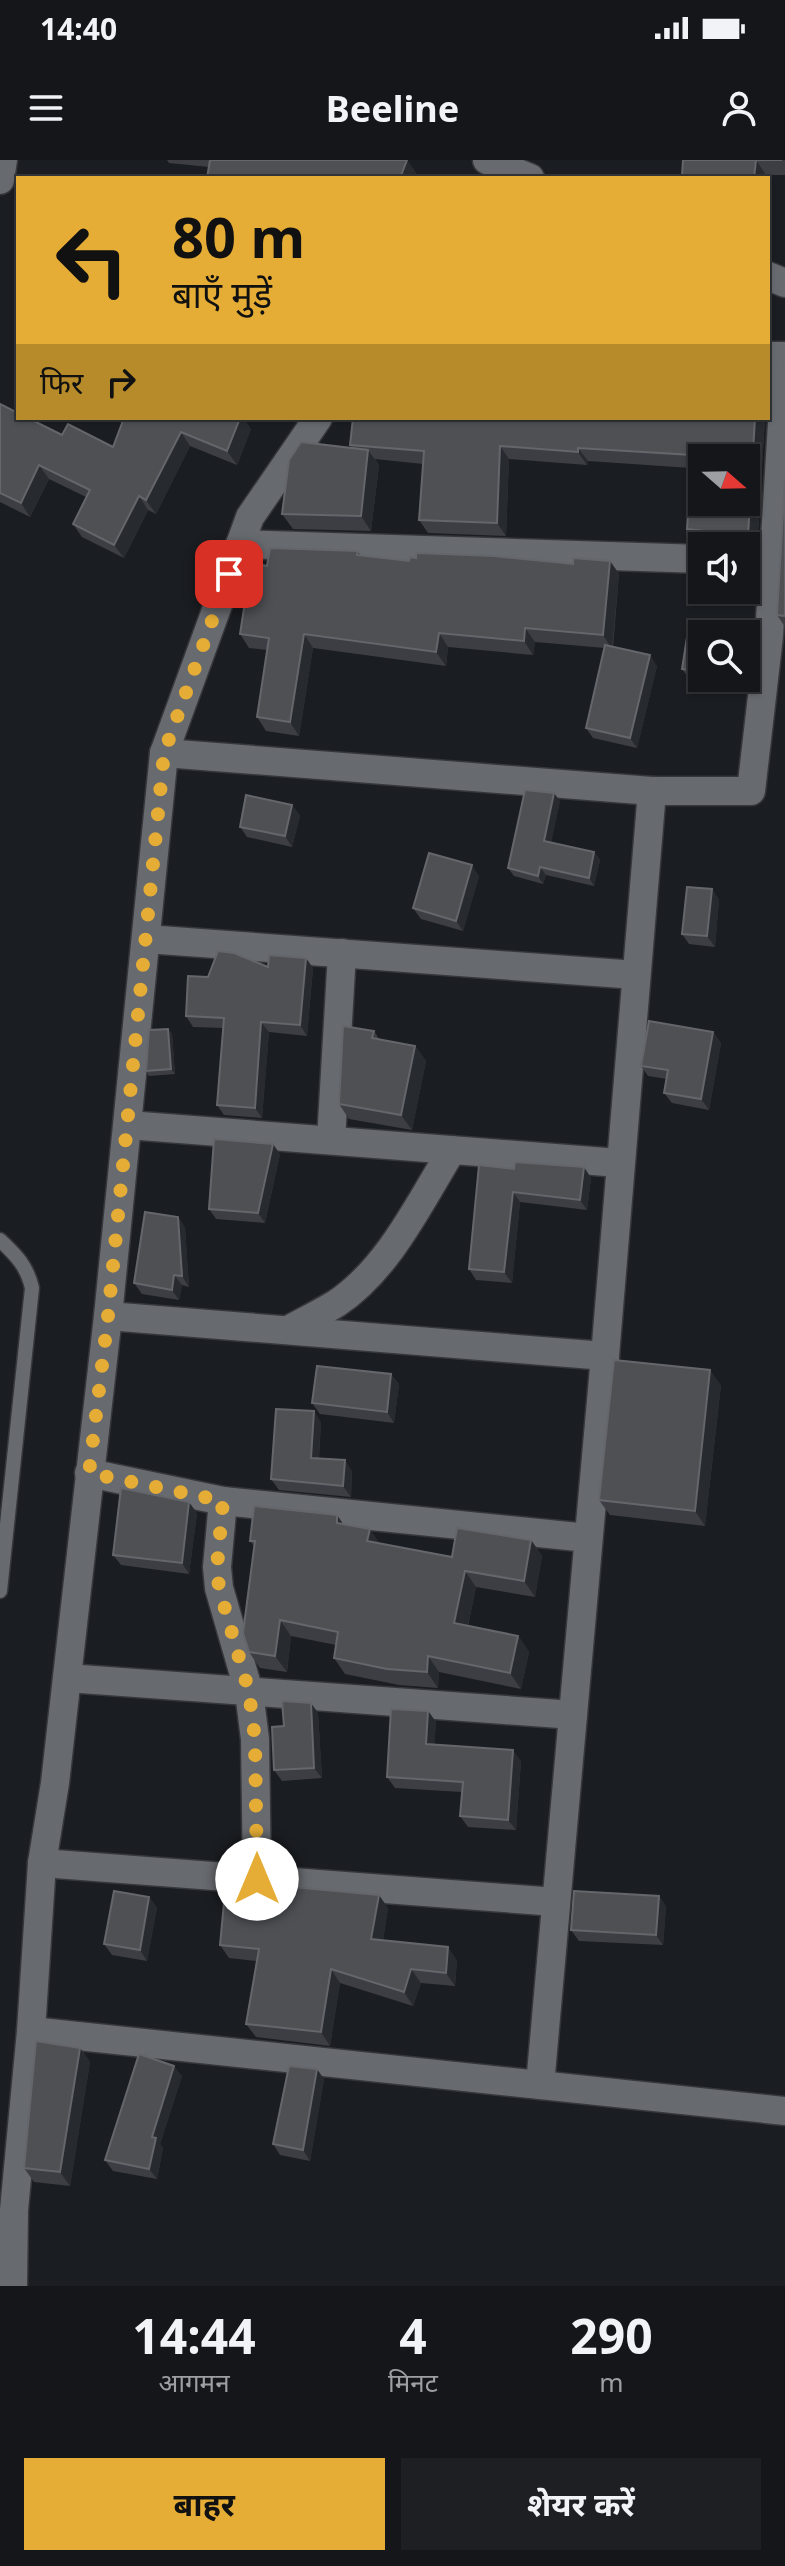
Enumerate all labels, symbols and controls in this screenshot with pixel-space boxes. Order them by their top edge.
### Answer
text: 14:40 [40,8,117,49]
text: Beeline [326,84,459,133]
icon: menu [24,86,68,130]
icon: person [717,86,761,130]
text: 80 m [172,198,305,274]
icon: left [40,208,144,312]
text: बाएँ मुड़ें [172,270,272,319]
icon: right [99,360,143,404]
text: फिर [40,362,83,403]
north arrow [688,444,760,516]
map controls [688,444,760,692]
button: sound [688,532,760,604]
pin [195,540,263,608]
icon: arrive [207,552,251,596]
button: search [688,620,760,692]
position arrow [215,1837,299,1921]
text: 14:44 [132,2303,256,2368]
text: 4 [399,2303,427,2368]
text: 290 [570,2303,653,2368]
text: आगमन [158,2364,230,2400]
text: मिनट [388,2364,438,2400]
text: m [599,2364,624,2400]
button: बाहर [24,2458,385,2550]
button: शेयर करें [401,2458,761,2550]

